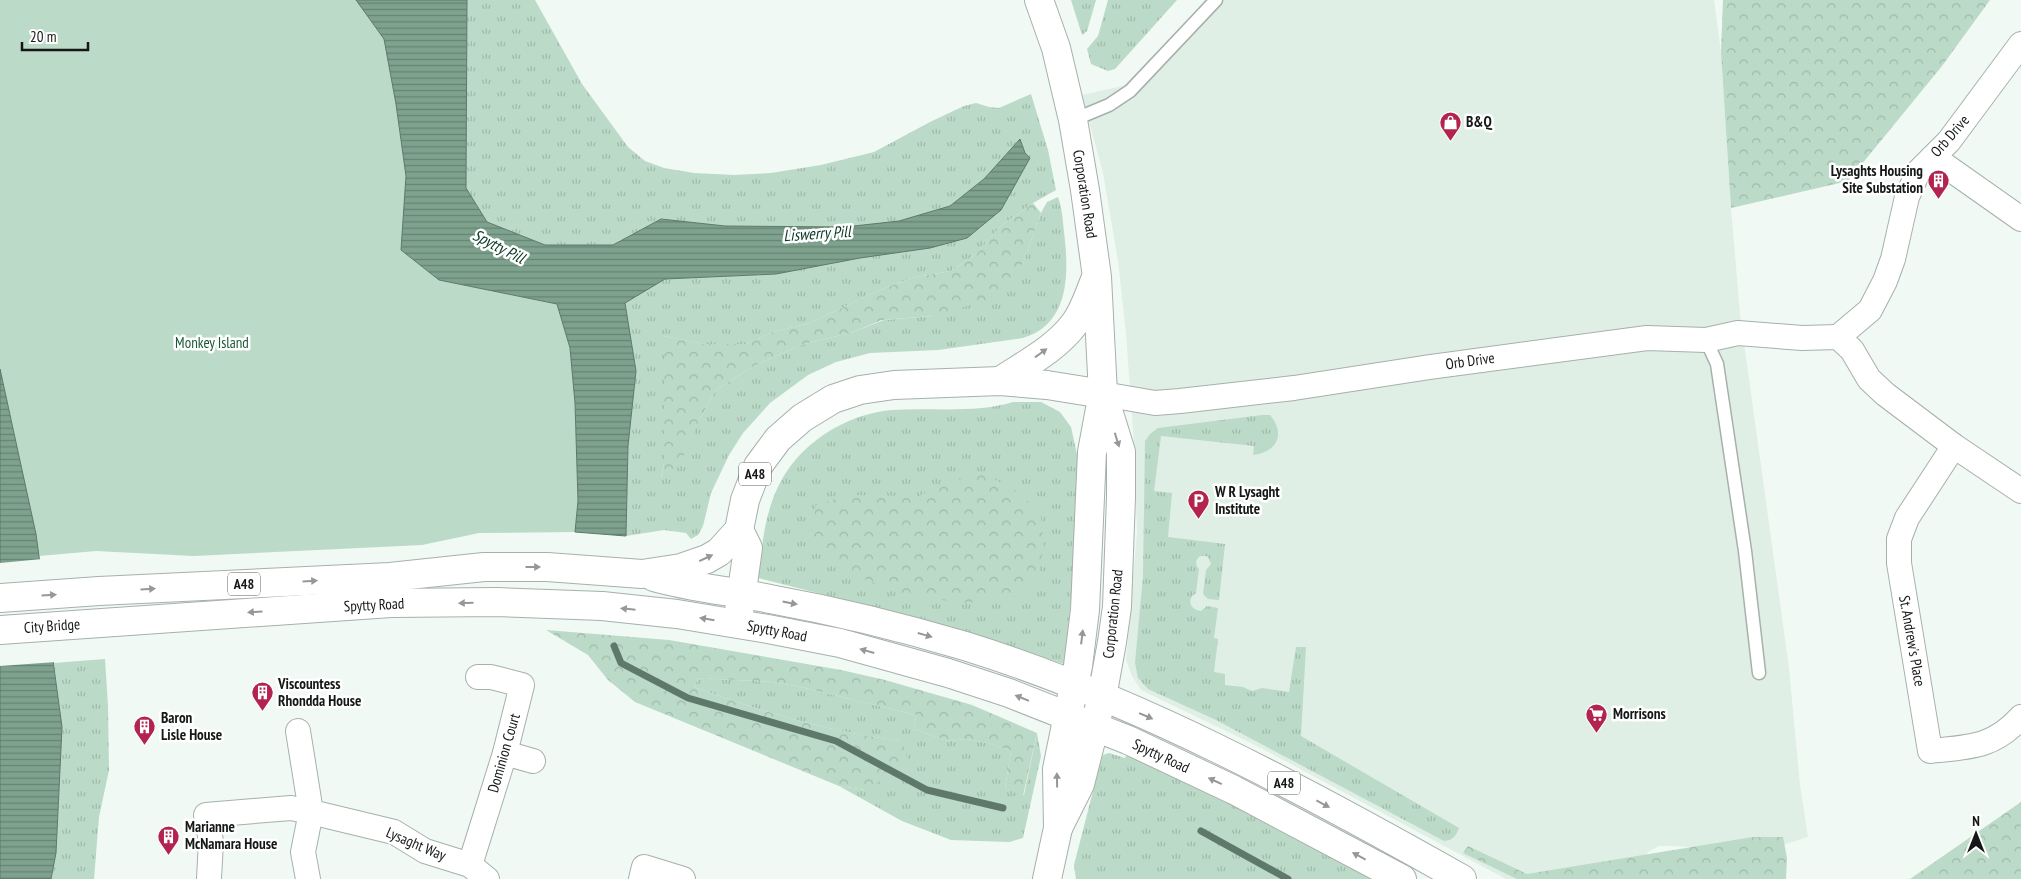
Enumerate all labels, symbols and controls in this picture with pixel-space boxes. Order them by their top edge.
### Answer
scale bar [22,20,89,52]
text: 20 m [30,27,56,46]
shop icon: B&Q [1438,110,1462,141]
street label: Orb Drive [1926,111,1973,161]
place label: B&Q [1466,112,1492,131]
street label: Corporation Road [1069,148,1102,240]
place label: Lysaghts Housing Site Substation [1831,161,1923,197]
building icon: Lysaghts Housing Site Substation [1927,168,1951,199]
water label: Liswerry Pill [783,221,853,245]
water label: Spytty Pill [470,224,529,268]
park label: Monkey Island [175,333,249,352]
one-way arrow [1034,348,1047,359]
street label: Orb Drive [1444,348,1496,373]
one-way arrow [1114,433,1122,448]
road number: A48 [739,462,771,486]
place label: W R Lysaght Institute [1214,482,1280,518]
parking icon: W R Lysaght Institute [1187,489,1211,520]
one-way arrow [699,554,714,563]
one-way arrow [525,563,541,571]
street label: Corporation Road [1098,569,1127,659]
road number: A48 [228,572,260,596]
one-way arrow [302,577,318,585]
one-way arrow [140,584,156,592]
one-way arrow [41,591,57,599]
street label: Spytty Road [343,593,405,616]
street label: St. Andrew's Place [1895,594,1930,688]
one-way arrow [458,599,474,607]
one-way arrow [782,599,798,607]
one-way arrow [620,605,636,613]
one-way arrow [247,609,263,617]
street label: City Bridge [23,614,81,637]
one-way arrow [699,615,715,623]
street label: Spytty Road [746,615,809,646]
one-way arrow [1078,629,1086,645]
one-way arrow [918,632,933,640]
one-way arrow [859,646,874,654]
place label: Viscountess Rhondda House [277,674,361,710]
building icon: Viscountess Rhondda House [250,681,274,712]
one-way arrow [1014,694,1029,702]
supermarket icon: Morrisons [1585,702,1609,733]
place label: Morrisons [1613,704,1666,723]
place label: Baron Lisle House [161,708,222,744]
street label: Dominion Court [483,711,524,795]
one-way arrow [1139,713,1154,721]
building icon: Baron Lisle House [133,715,157,746]
street label: Spytty Road [1130,734,1193,777]
one-way arrow [1053,771,1061,787]
road number: A48 [1268,771,1300,794]
one-way arrow [1208,777,1222,785]
one-way arrow [1316,800,1331,808]
north arrow [1951,809,2001,859]
text: N [1972,812,1980,830]
place label: Marianne McNamara House [185,817,277,853]
street label: Lysaght Way [383,822,449,865]
building icon: Marianne McNamara House [157,824,181,855]
one-way arrow [1352,852,1366,860]

